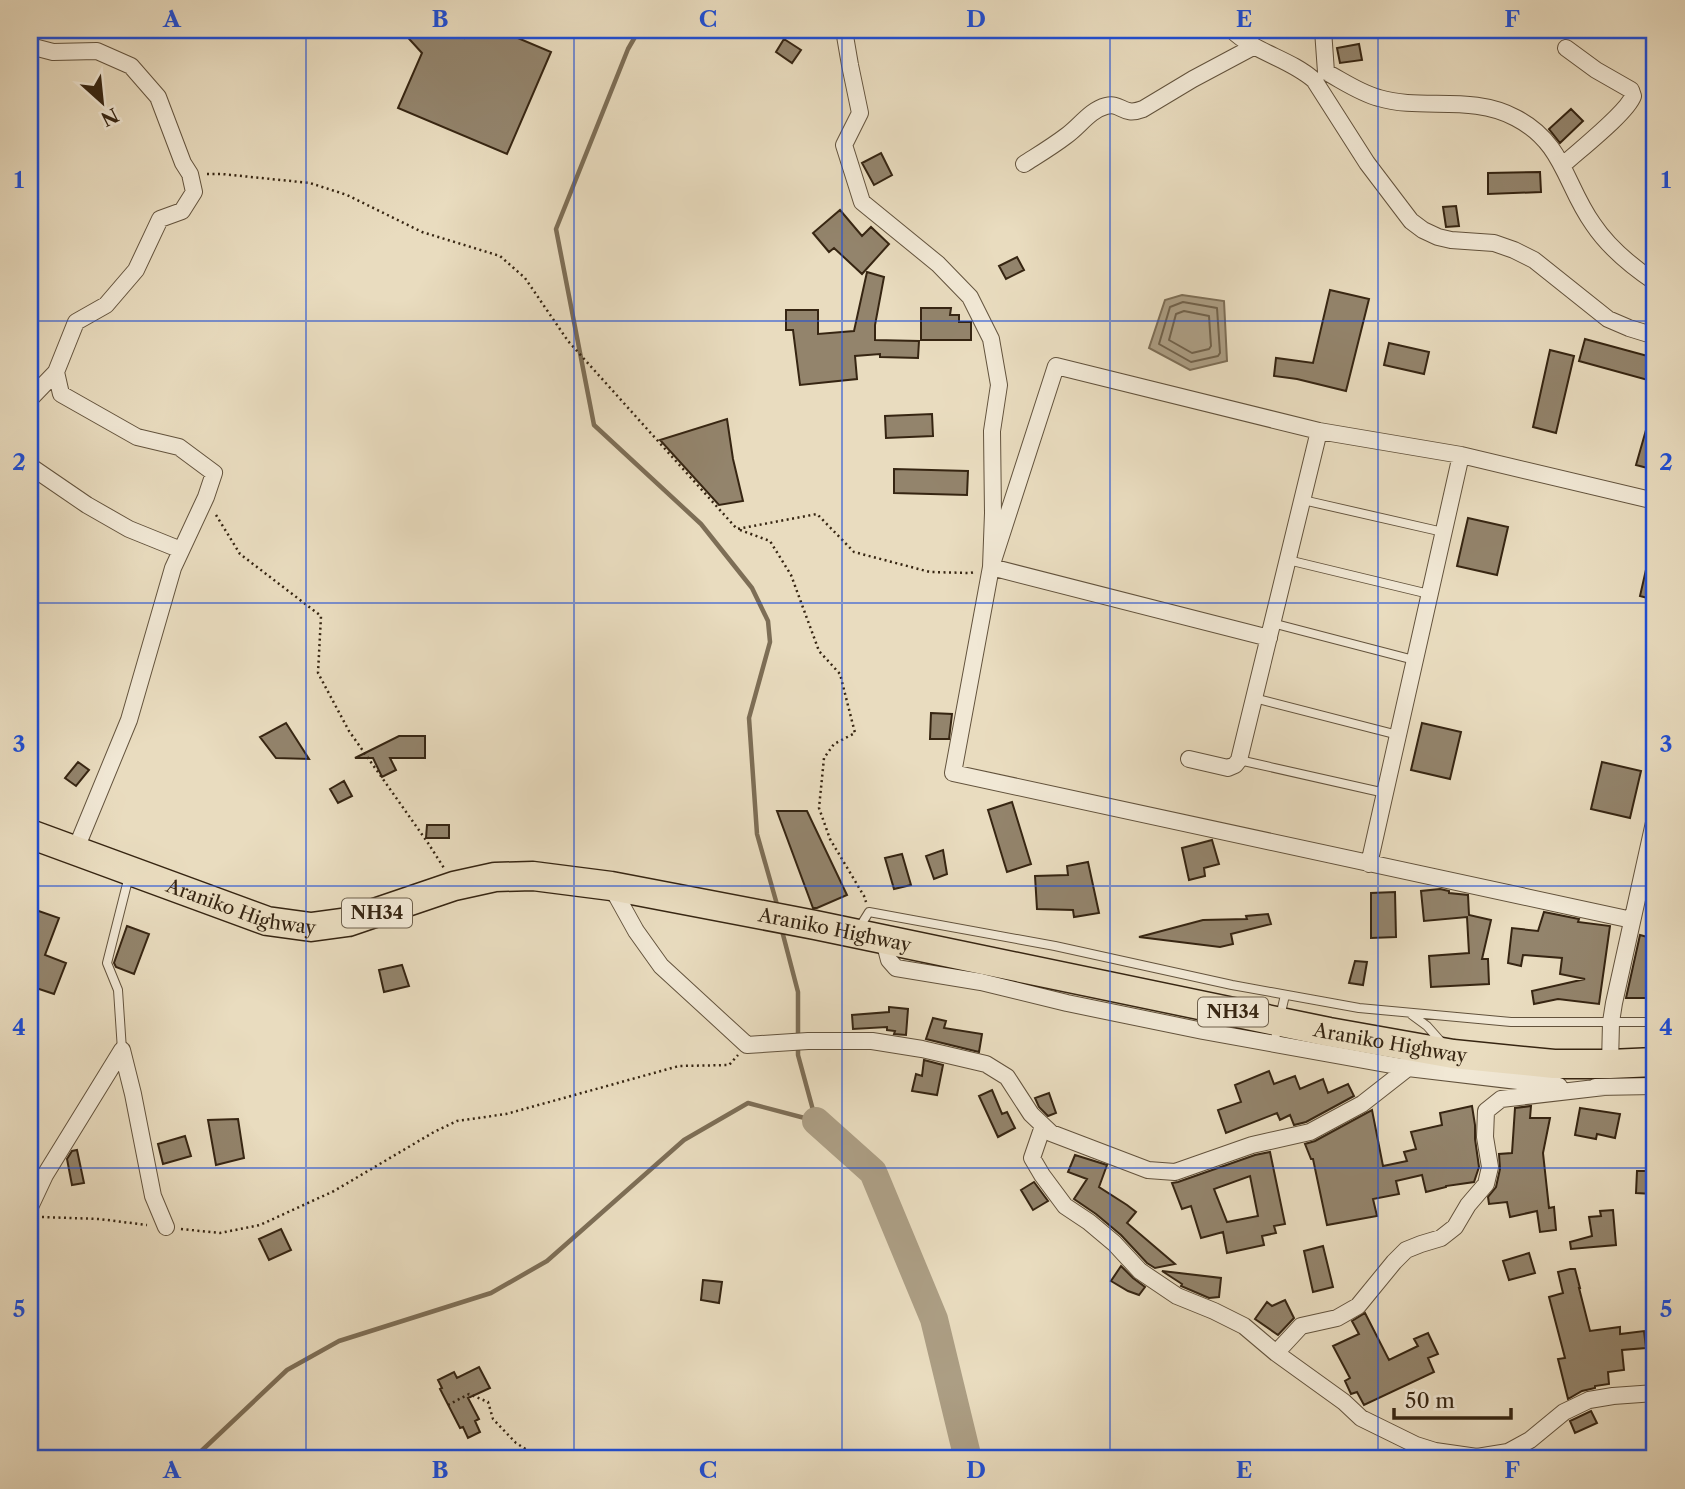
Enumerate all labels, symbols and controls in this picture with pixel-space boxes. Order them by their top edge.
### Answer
text: A [162,5,182,33]
text: B [431,5,449,33]
text: C [699,5,717,33]
text: D [966,5,986,33]
text: E [1236,5,1252,33]
text: F [1504,5,1520,33]
north arrow [66,66,136,136]
text: N [97,103,122,131]
text: 1 [14,166,25,194]
text: 1 [1661,166,1672,194]
text: 2 [12,448,26,476]
text: 2 [1659,448,1673,476]
text: 3 [13,730,26,758]
text: 3 [1660,730,1673,758]
street label: Araniko Highway [162,874,318,940]
road number: NH34 [342,898,412,928]
street label: Araniko Highway [756,903,914,957]
road number: NH34 [1198,998,1268,1027]
text: 4 [12,1013,26,1041]
text: 4 [1659,1013,1673,1041]
street label: Araniko Highway [1311,1018,1469,1067]
text: 5 [13,1295,25,1323]
text: 5 [1660,1295,1672,1323]
scale bar [1394,1377,1512,1421]
text: 50 m [1405,1388,1455,1413]
text: A [162,1456,182,1484]
text: B [431,1456,449,1484]
text: C [699,1456,717,1484]
text: D [966,1456,986,1484]
text: E [1236,1456,1252,1484]
text: F [1504,1456,1520,1484]

